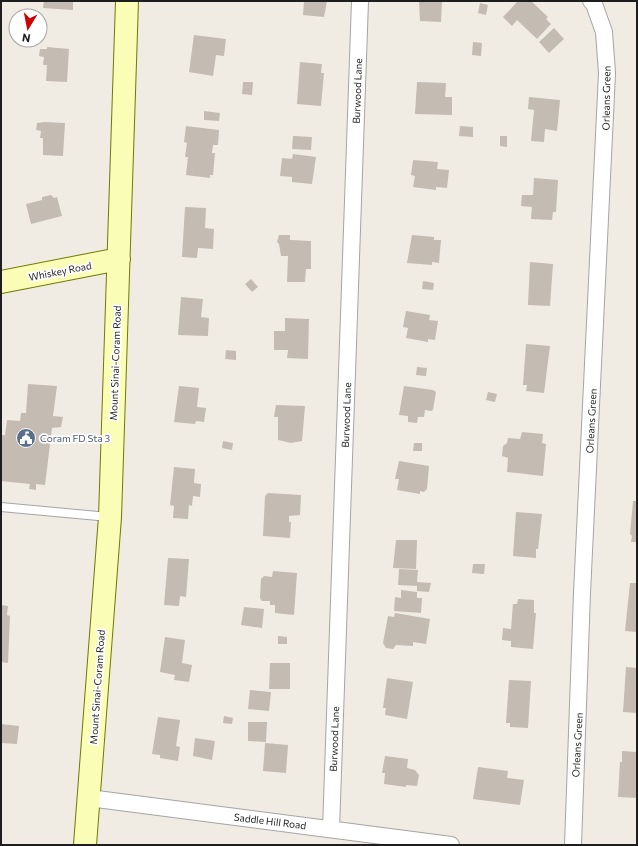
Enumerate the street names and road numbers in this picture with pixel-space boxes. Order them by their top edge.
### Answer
street label: Burwood Lane [350,58,364,124]
street label: Orleans Green [599,65,613,131]
street label: Whiskey Road [28,259,93,283]
street label: Mount Sinai-Coram Road [107,305,123,421]
street label: Burwood Lane [339,382,353,448]
street label: Orleans Green [583,388,599,454]
street label: Mount Sinai-Coram Road [87,629,107,745]
street label: Burwood Lane [327,706,341,772]
street label: Orleans Green [569,712,585,778]
street label: Saddle Hill Road [233,811,307,831]

